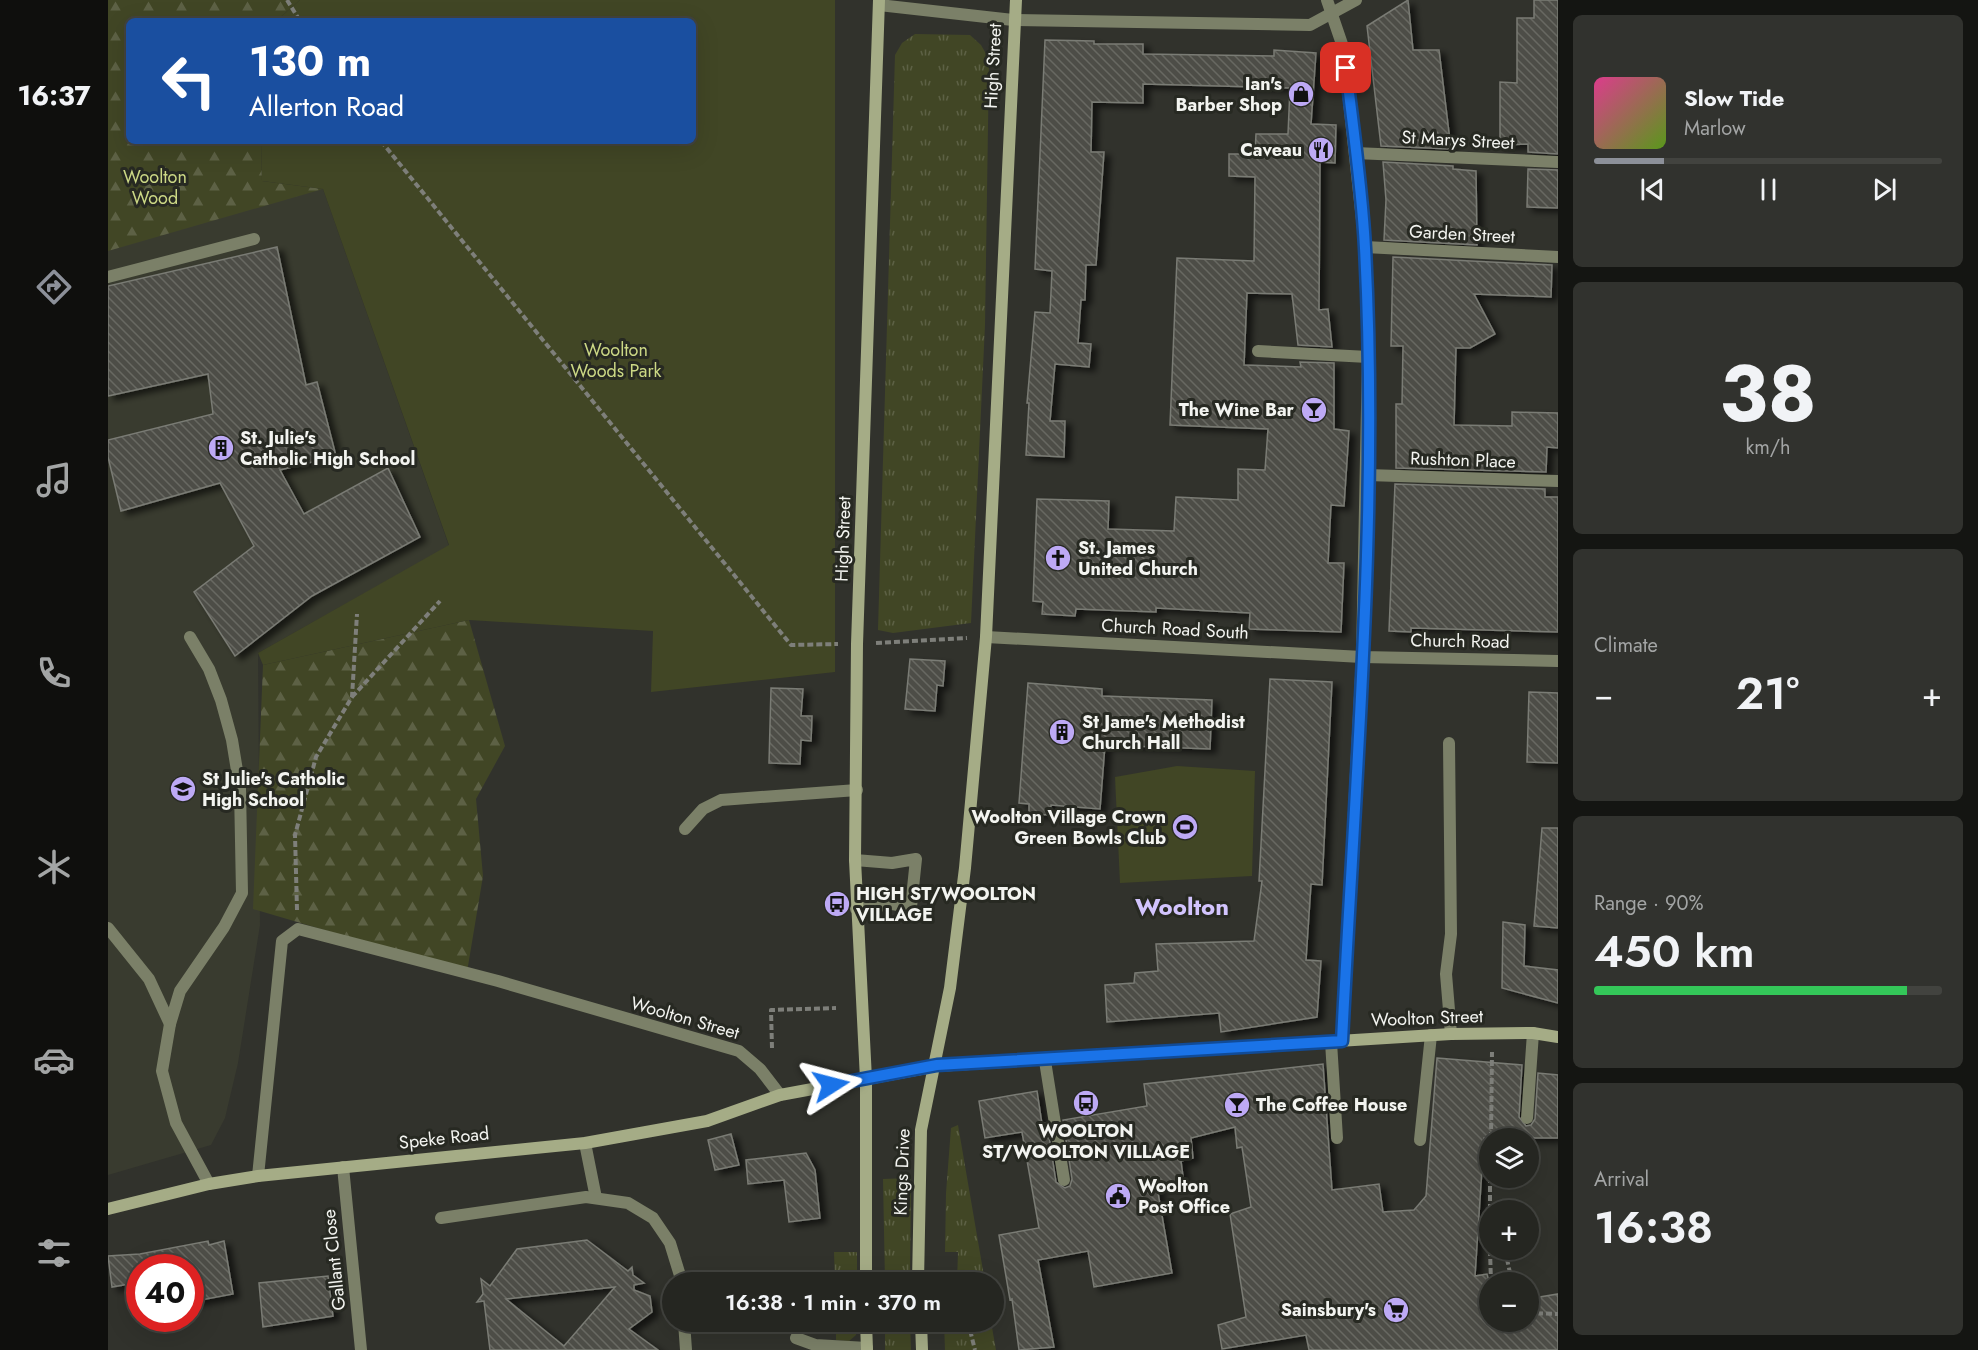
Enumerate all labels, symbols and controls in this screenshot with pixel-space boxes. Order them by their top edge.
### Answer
street label: High Street [978,22,1008,109]
text: 130 m [249,31,371,92]
icon: left [150,42,228,120]
pin [1320,42,1371,93]
icon: arrive [1329,51,1362,84]
place label: Ian's Barber Shop [1176,71,1282,118]
text: 16:37 [17,76,91,115]
shop icon: Ian's Barber Shop [1286,79,1316,109]
text: Slow Tide [1684,82,1784,114]
text: Allerton Road [249,87,404,126]
text: Marlow [1684,114,1746,143]
street label: St Marys Street [1401,124,1516,156]
restaurant icon: Caveau [1306,135,1336,165]
place label: Caveau [1240,137,1302,163]
park label: Woolton Wood [123,164,187,211]
icon: previous [1636,173,1669,206]
icon: pause [1752,173,1785,206]
icon: next [1868,173,1901,206]
street label: Garden Street [1408,218,1516,250]
icon: directions [33,266,75,308]
park label: Woolton Woods Park [570,337,662,384]
text: 38 [1719,338,1817,450]
bar icon: The Wine Bar [1299,395,1329,425]
place label: The Wine Bar [1179,397,1295,423]
place label: St. Julie's Catholic High School [240,425,415,472]
building icon: St. Julie's Catholic High School [206,433,236,463]
text: km/h [1745,433,1791,462]
street label: Rushton Place [1410,445,1516,475]
icon: music [33,459,75,501]
street label: High Street [829,495,858,582]
place label: St. James United Church [1078,535,1198,582]
church icon: St. James United Church [1043,543,1073,573]
street label: Church Road South [1101,612,1249,646]
street label: Church Road [1410,627,1510,655]
text: Climate [1594,631,1658,660]
icon: phone [33,652,75,694]
text: 21° [1736,661,1799,726]
text: − [1594,671,1613,718]
text: + [1922,671,1942,718]
place label: St Jame's Methodist Church Hall [1082,709,1245,756]
building icon: St Jame's Methodist Church Hall [1047,717,1077,747]
place label: St Julie's Catholic High School [202,766,345,813]
school or university icon: St Julie's Catholic High School [168,774,198,804]
place label: Woolton Village Crown Green Bowls Club [972,804,1166,851]
sports icon: Woolton Village Crown Green Bowls Club [1170,812,1200,842]
icon: climate [33,846,75,888]
place label: HIGH ST/WOOLTON VILLAGE [855,881,1036,928]
bus stop icon: HIGH ST/WOOLTON VILLAGE [822,889,852,919]
district label: Woolton [1135,889,1229,924]
text: Range · 90% [1594,889,1704,918]
text: 450 km [1594,919,1755,984]
street label: Woolton Street [628,990,743,1046]
street label: Woolton Street [1371,1003,1484,1033]
icon: car [33,1039,75,1081]
position arrow [799,1053,863,1117]
bus stop icon: WOOLTON ST/WOOLTON VILLAGE [1071,1088,1101,1118]
bar icon: The Coffee House [1222,1090,1252,1120]
place label: The Coffee House [1256,1092,1407,1118]
place label: WOOLTON ST/WOOLTON VILLAGE [982,1118,1190,1165]
street label: Speke Road [398,1120,490,1156]
street label: Kings Drive [887,1128,917,1216]
map controls [1479,1128,1539,1332]
button: layers [1479,1128,1539,1188]
text: Arrival [1594,1165,1649,1194]
place label: Woolton Post Office [1138,1173,1230,1220]
public building icon: Woolton Post Office [1103,1181,1133,1211]
text: 16:38 [1594,1195,1713,1260]
button: + [1479,1200,1539,1260]
street label: Gallant Close [316,1208,352,1312]
icon: filters [33,1232,75,1274]
speed limit sign: 40 [126,1254,204,1332]
button: − [1479,1272,1539,1332]
text: 16:38 · 1 min · 370 m [725,1286,941,1318]
supermarket icon: Sainsbury's [1381,1295,1411,1325]
place label: Sainsbury's [1281,1297,1376,1323]

